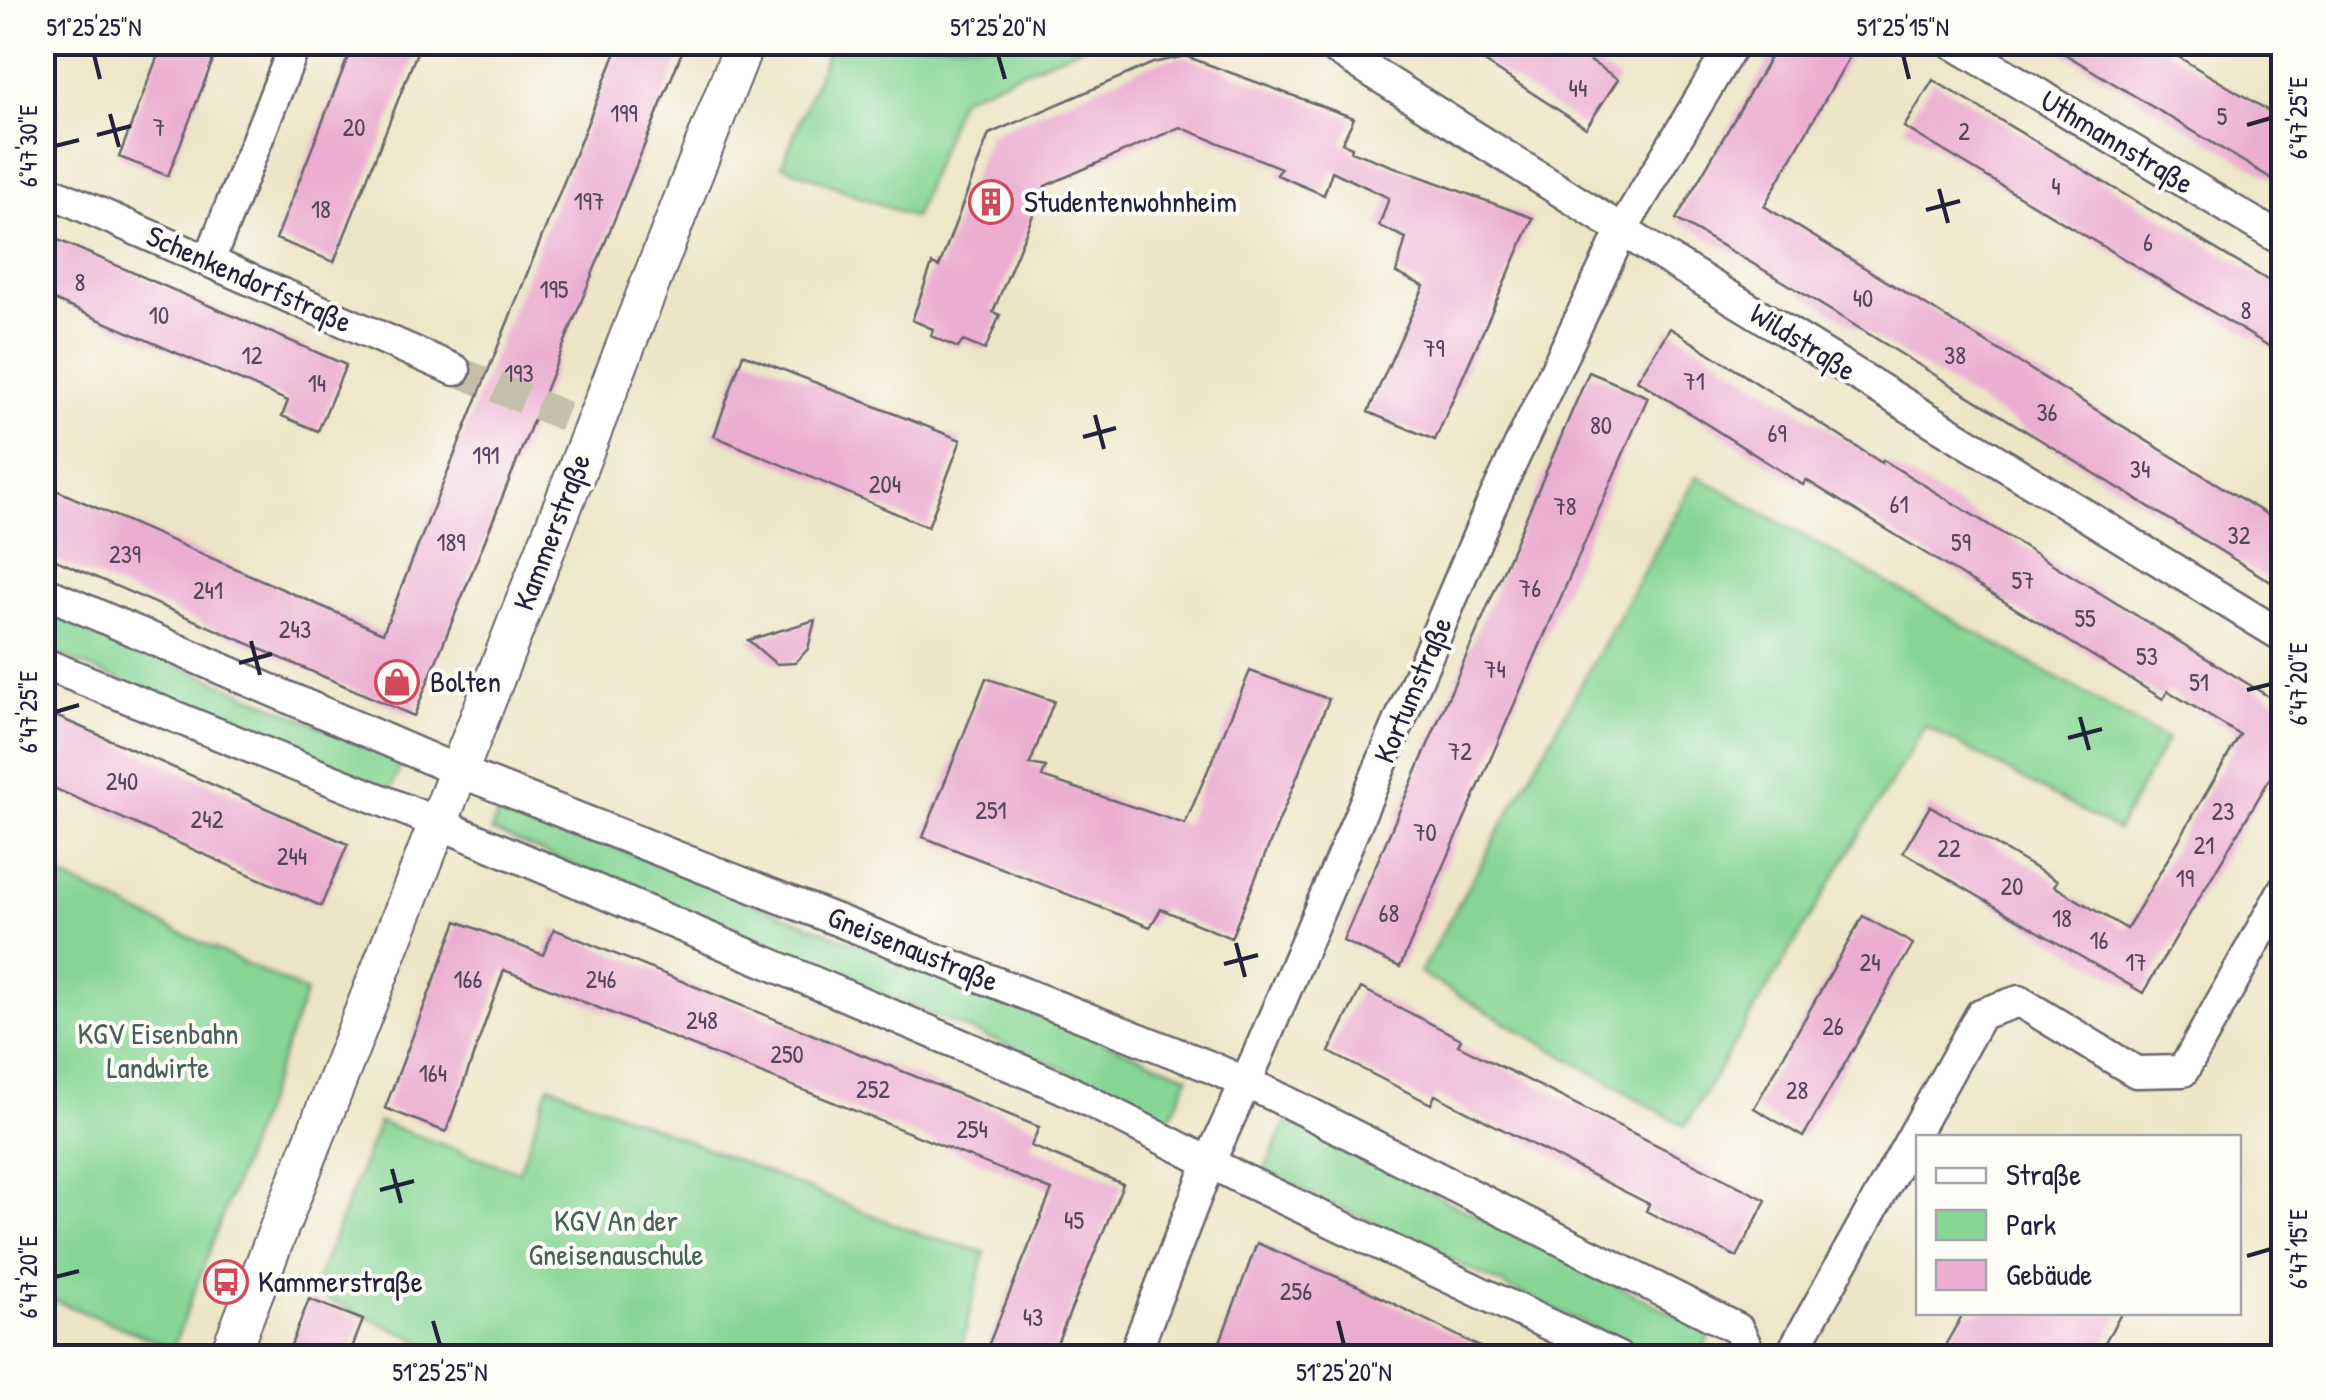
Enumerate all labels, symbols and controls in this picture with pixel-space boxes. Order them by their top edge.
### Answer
text: 51°25'25"N [47,10,141,44]
text: 51°25'20"N [950,10,1046,44]
text: 51°25'15"N [1857,10,1949,44]
house number: 44 [1569,71,1587,105]
text: 6°47'25"E [2281,77,2315,159]
street label: Uthmannstraße [2034,80,2201,203]
house number: 199 [610,96,638,130]
house number: 5 [2217,99,2228,133]
text: 6°47'30"E [11,105,45,187]
house number: 7 [153,110,165,144]
house number: 20 [343,110,365,144]
house number: 2 [1958,114,1970,148]
house number: 4 [2051,169,2061,203]
building icon: Studentenwohnheim [968,179,1014,225]
place label: Studentenwohnheim [1024,181,1237,221]
house number: 197 [574,184,604,218]
house number: 18 [311,192,331,226]
street label: Schenkendorfstraße [141,215,358,341]
house number: 6 [2143,225,2153,259]
house number: 8 [75,265,85,299]
house number: 195 [540,272,569,306]
house number: 40 [1853,281,1873,315]
street label: Wildstraße [1743,293,1864,389]
house number: 8 [2241,293,2251,327]
house number: 10 [149,298,169,332]
house number: 79 [1423,331,1445,365]
house number: 12 [242,338,263,372]
house number: 38 [1944,338,1966,372]
house number: 193 [504,356,534,390]
house number: 71 [1683,364,1705,398]
house number: 14 [308,366,326,400]
house number: 36 [2036,395,2058,429]
house number: 80 [1590,408,1612,442]
house number: 69 [1767,416,1787,450]
house number: 191 [472,438,500,472]
street label: Kammerstraße [503,448,599,616]
house number: 34 [2130,452,2150,486]
house number: 204 [869,467,901,501]
house number: 61 [1889,487,1909,521]
house number: 78 [1553,489,1577,523]
house number: 32 [2228,518,2251,552]
house number: 189 [436,525,466,559]
house number: 59 [1951,525,1971,559]
house number: 239 [109,537,141,571]
house number: 57 [2012,563,2034,597]
house number: 76 [1519,571,1541,605]
house number: 241 [193,573,223,607]
house number: 55 [2074,601,2096,635]
street label: Kortumstraße [1363,610,1461,769]
house number: 243 [279,612,311,646]
house number: 53 [2136,639,2158,673]
text: 6°47'20"E [2281,642,2315,726]
house number: 74 [1484,652,1506,686]
shop icon: Bolten [374,659,420,705]
place label: Bolten [430,661,501,701]
house number: 51 [2189,665,2209,699]
text: 6°47'25"E [11,671,45,753]
house number: 72 [1448,734,1472,768]
house number: 240 [106,764,138,798]
house number: 251 [975,793,1007,827]
house number: 23 [2212,794,2234,828]
house number: 242 [191,802,224,836]
house number: 70 [1413,815,1437,849]
house number: 21 [2194,828,2214,862]
house number: 22 [1937,831,1961,865]
house number: 244 [277,839,307,873]
house number: 19 [2176,861,2194,895]
house number: 20 [2001,869,2023,903]
street label: Gneisenaustraße [822,896,1005,1000]
house number: 68 [1379,896,1399,930]
house number: 18 [2052,901,2072,935]
house number: 16 [2089,923,2109,957]
house number: 24 [1859,945,1881,979]
house number: 17 [2125,945,2147,979]
house number: 166 [453,962,483,996]
house number: 246 [585,962,617,996]
house number: 248 [686,1003,718,1037]
house number: 26 [1822,1009,1844,1043]
park label: KGV Eisenbahn Landwirte [77,1013,239,1087]
house number: 250 [770,1037,804,1071]
house number: 164 [419,1056,447,1090]
house number: 252 [856,1072,890,1106]
house number: 28 [1786,1073,1808,1107]
house number: 254 [956,1112,988,1146]
legend [1916,1135,2241,1315]
text: Straße [2006,1154,2081,1194]
park label: KGV An der Gneisenauschule [528,1200,704,1274]
house number: 45 [1064,1203,1084,1237]
text: Park [2006,1204,2056,1244]
text: 6°47'15"E [2281,1209,2315,1289]
text: 6°47'20"E [11,1235,45,1319]
text: Gebäude [2006,1254,2092,1294]
bus stop icon: Kammerstraße [203,1259,249,1305]
place label: Kammerstraße [258,1261,423,1301]
house number: 256 [1280,1274,1312,1308]
house number: 43 [1023,1300,1043,1334]
text: 51°25'25"N [393,1355,487,1389]
text: 51°25'20"N [1296,1355,1392,1389]

